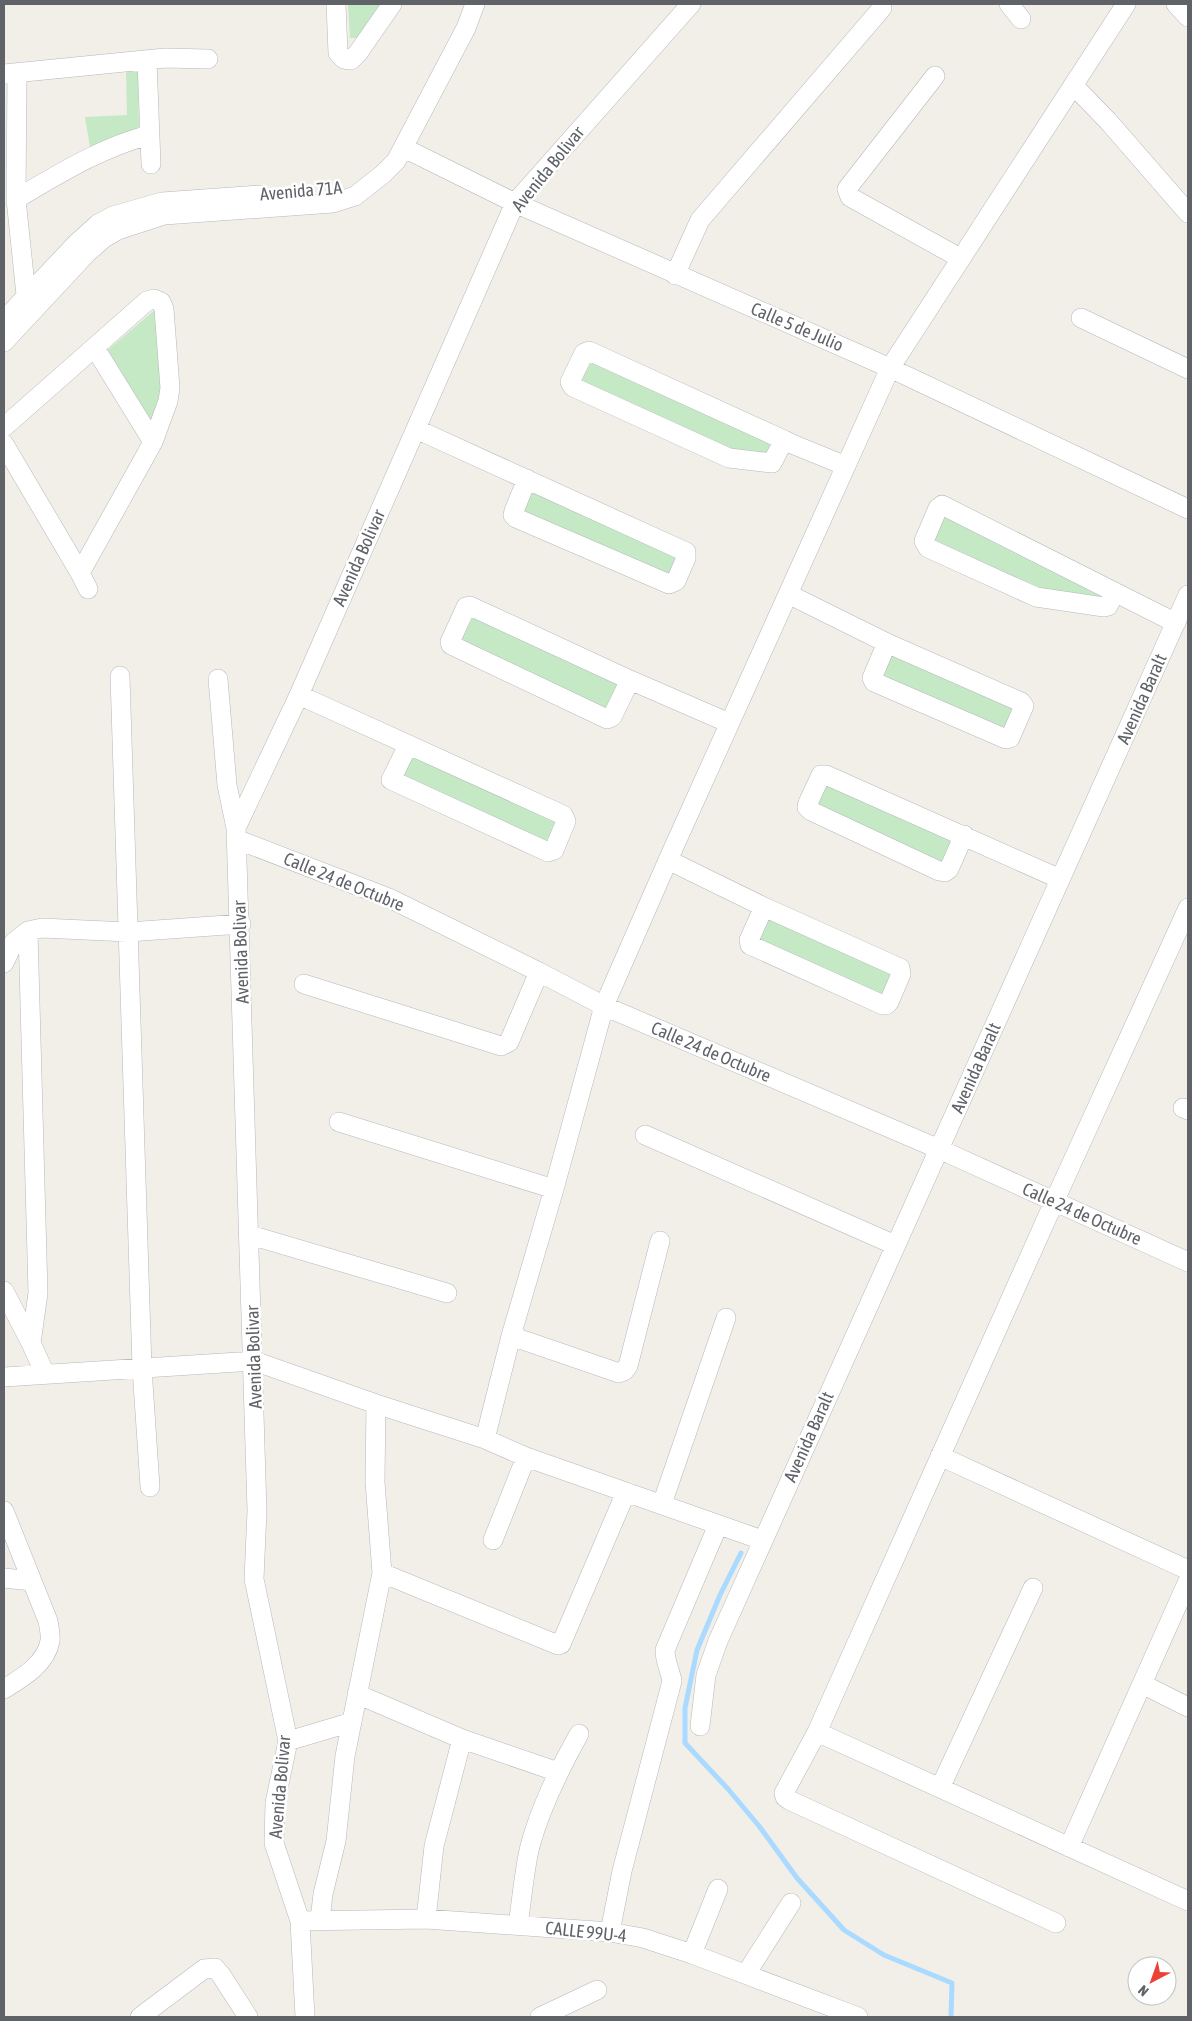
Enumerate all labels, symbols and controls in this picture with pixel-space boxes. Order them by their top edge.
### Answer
street label: Avenida Bolivar [507,121,589,215]
street label: Avenida 71A [259,176,343,205]
street label: Calle 5 de Julio [748,298,847,355]
street label: Avenida Bolivar [328,506,389,609]
street label: Avenida Baralt [1112,650,1171,747]
street label: Calle 24 de Octubre [281,848,408,915]
street label: Avenida Bolivar [228,899,253,1004]
street label: Calle 24 de Octubre [648,1017,774,1086]
street label: Avenida Baralt [946,1019,1005,1116]
street label: Calle 24 de Octubre [1019,1178,1145,1249]
street label: Avenida Bolivar [241,1304,266,1409]
street label: Avenida Baralt [779,1388,838,1485]
street label: Avenida Bolivar [265,1734,295,1839]
street label: CALLE 99U-4 [544,1917,628,1946]
north arrow [1127,1956,1177,2006]
text: N [1135,1982,1152,2000]

